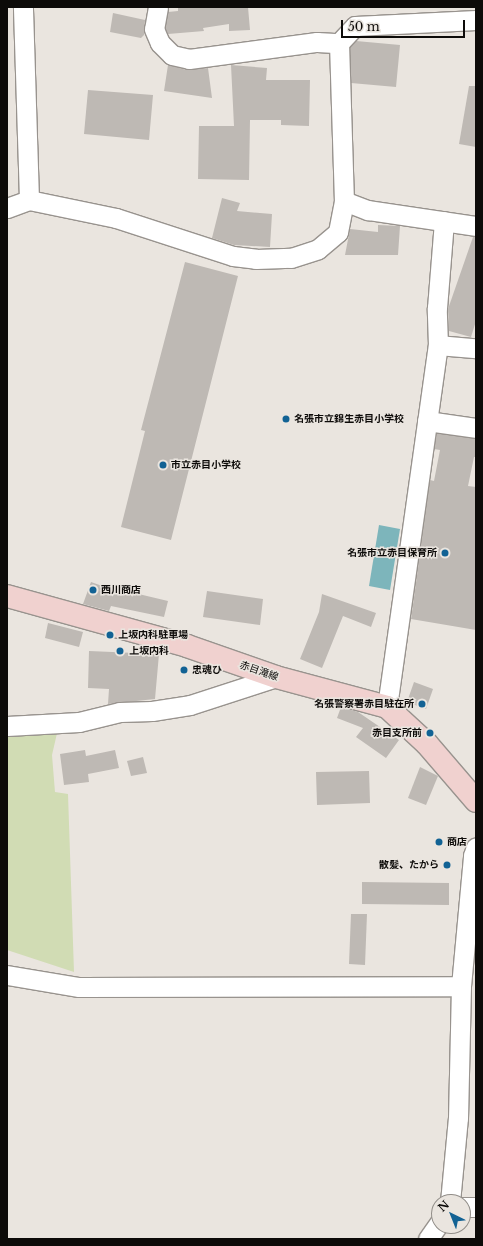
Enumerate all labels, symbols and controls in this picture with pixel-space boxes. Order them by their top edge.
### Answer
scale bar [343,12,467,38]
text: 50 m [348,19,380,34]
place label: 名張市立錦生赤目小学校 [294,413,404,425]
marker: 名張市立錦生赤目小学校 [281,414,291,424]
place label: 市立赤目小学校 [171,459,241,471]
marker: 市立赤目小学校 [158,460,168,470]
place label: 名張市立赤目保育所 [347,547,437,559]
marker: 名張市立赤目保育所 [440,548,450,558]
place label: 西川商店 [101,584,141,596]
marker: 西川商店 [88,585,98,595]
place label: 上坂内科駐車場 [118,629,188,641]
marker: 上坂内科駐車場 [105,630,115,640]
marker: 上坂内科 [114,645,126,657]
place label: 上坂内科 [129,645,169,657]
street label: 赤目滝線 [238,659,280,683]
place label: 忠魂ひ [192,664,222,676]
marker: 忠魂ひ [179,665,189,675]
place label: 名張警察署赤目駐在所 [314,698,414,710]
marker: 名張警察署赤目駐在所 [417,699,427,709]
place label: 赤目支所前 [372,727,422,739]
marker: 赤目支所前 [425,728,435,738]
place label: 商店 [447,836,467,848]
marker: 商店 [434,837,444,847]
place label: 散髪、たから [379,859,439,871]
marker: 散髪、たから [442,860,452,870]
north arrow [431,1194,471,1234]
text: N [435,1197,452,1215]

